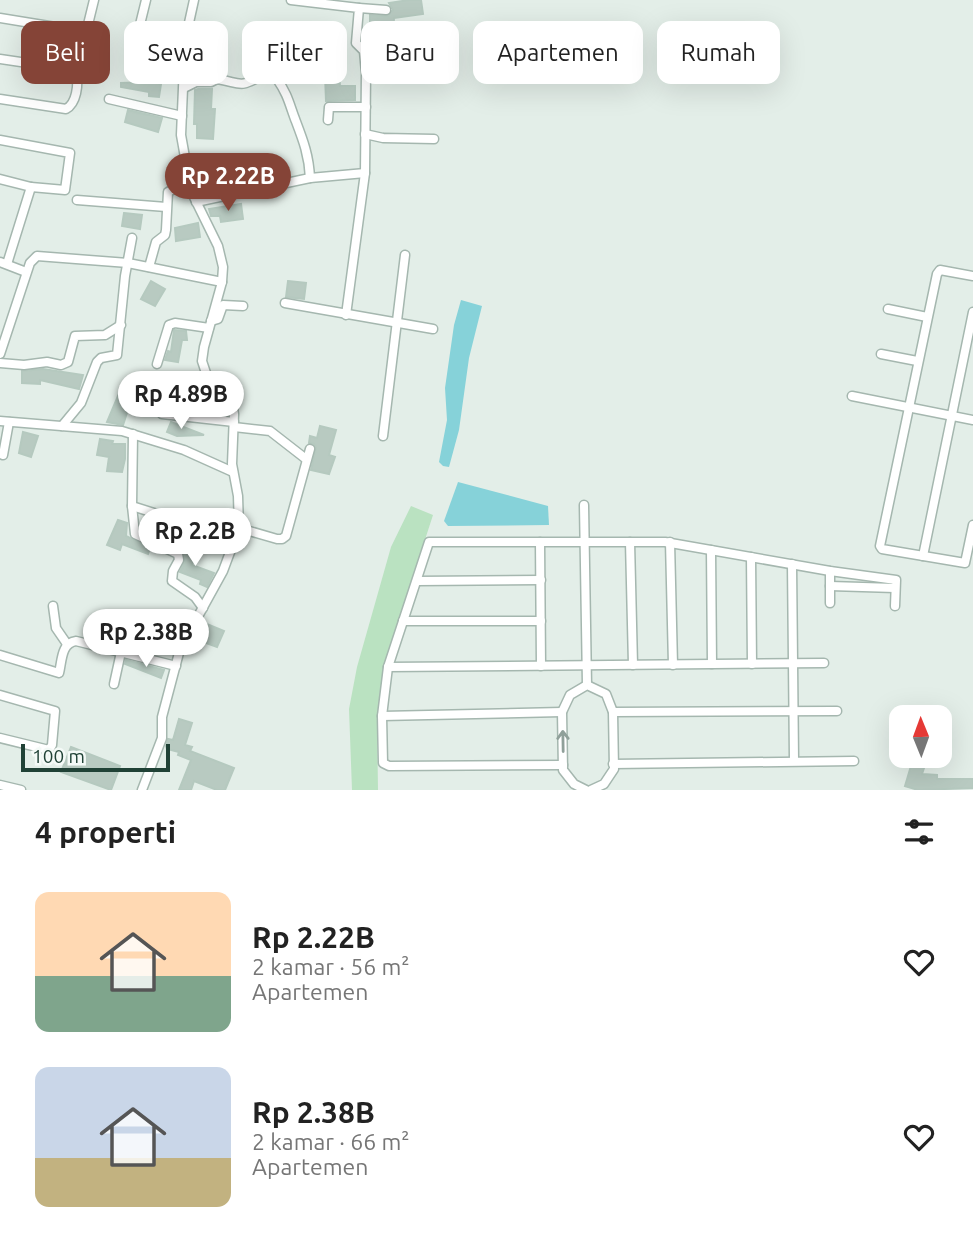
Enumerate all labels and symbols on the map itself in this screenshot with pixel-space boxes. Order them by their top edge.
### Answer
pin: Rp 2.22B [156,154,300,213]
pin: Rp 4.89B [109,372,253,431]
pin: Rp 2.2B [130,508,260,568]
pin: Rp 2.38B [74,610,218,669]
north arrow [889,705,952,768]
one-way arrow [556,730,569,753]
scale bar [21,741,170,773]

